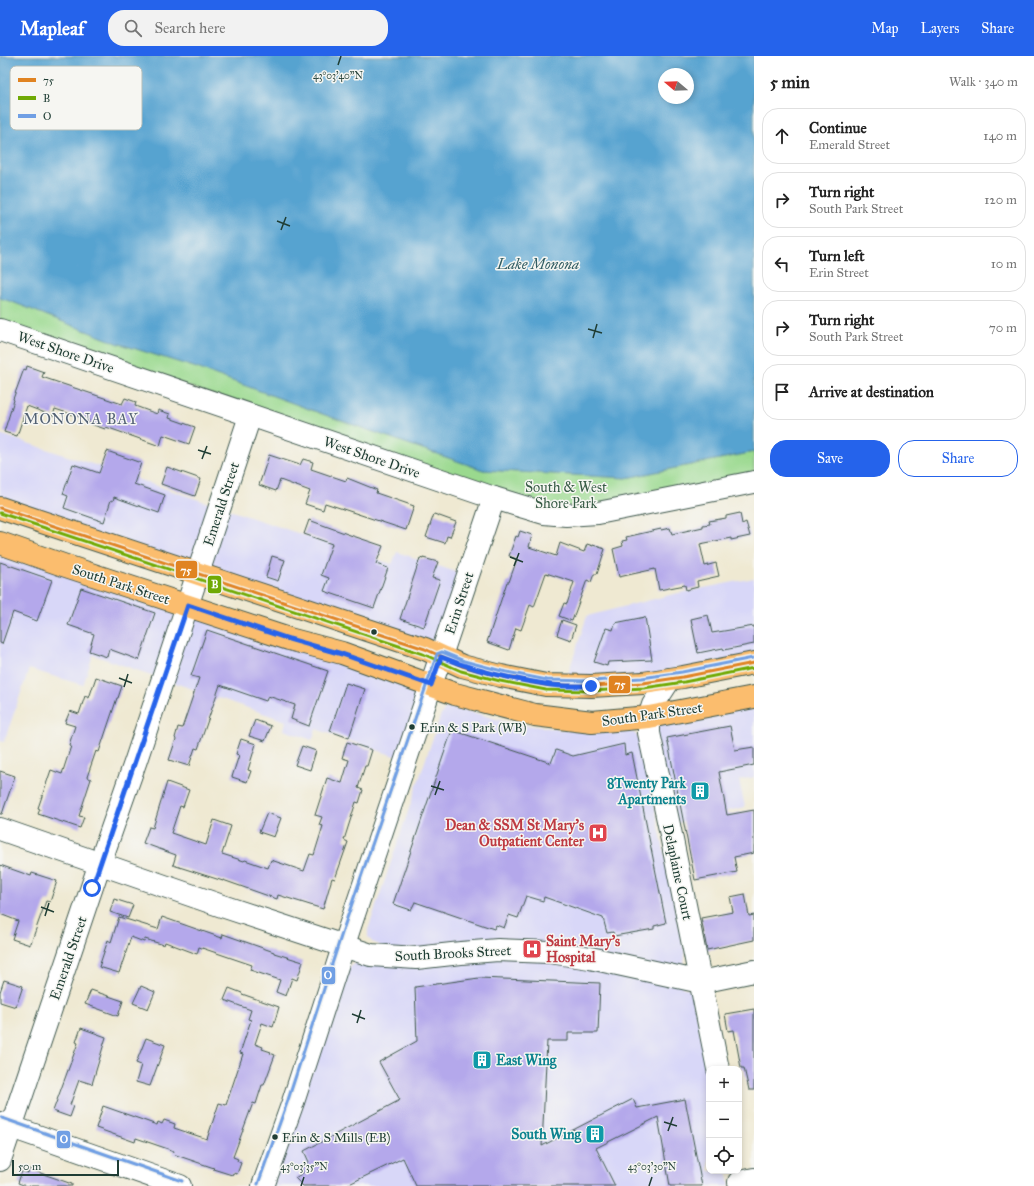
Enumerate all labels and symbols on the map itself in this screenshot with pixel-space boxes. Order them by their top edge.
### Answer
legend [10,66,142,130]
north arrow [658,68,694,104]
text: 43°03'40"N [313,70,364,82]
text: 75 [43,74,54,87]
text: B [43,92,50,105]
text: O [43,110,51,123]
water label: Lake Monona [496,255,579,273]
street label: West Shore Drive [15,328,116,377]
district label: MONONA BAY [23,410,139,428]
street label: West Shore Drive [321,433,422,482]
street label: Emerald Street [200,460,243,548]
park label: South & West Shore Park [525,479,607,512]
line badge: 75 [175,560,198,579]
street label: South Park Street [70,561,172,608]
text: 75 [181,564,192,577]
street label: Erin Street [441,570,478,636]
line badge: B [207,575,222,594]
text: B [211,578,219,591]
unlabelled marker [369,627,379,637]
line badge: 75 [608,675,631,694]
route end [582,677,600,695]
text: 75 [615,678,626,691]
street label: South Park Street [601,699,704,730]
place label: Erin & S Park (WB) [420,720,527,736]
marker: Erin & S Park (WB) [407,722,417,732]
place label: 8Twenty Park Apartments [607,775,686,809]
building icon: 8Twenty Park Apartments [689,780,711,802]
place label: Dean & SSM St Mary's Outpatient Center [445,817,585,851]
hospital icon: Dean & SSM St Mary's Outpatient Center [587,822,609,844]
street label: Delaplaine Court [659,822,696,922]
route start [83,879,101,897]
street label: Emerald Street [46,914,91,1002]
place label: Saint Mary's Hospital [546,933,620,967]
hospital icon: Saint Mary's Hospital [521,938,543,960]
street label: South Brooks Street [394,942,512,965]
line badge: O [321,966,336,985]
text: O [324,969,333,982]
building icon: East Wing [471,1049,493,1071]
place label: East Wing [496,1052,557,1070]
building icon: South Wing [584,1123,606,1145]
place label: South Wing [511,1126,581,1144]
line badge: O [56,1130,71,1149]
place label: Erin & S Mills (EB) [282,1130,391,1146]
marker: Erin & S Mills (EB) [270,1132,280,1142]
text: O [60,1133,69,1146]
scale bar [12,1158,119,1177]
text: 43°03'35"N [280,1161,328,1173]
text: 43°03'30"N [628,1161,677,1173]

